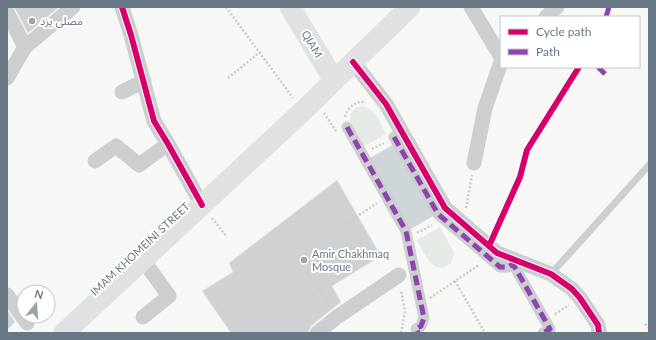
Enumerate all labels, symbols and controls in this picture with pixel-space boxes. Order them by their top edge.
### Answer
place label: مصلی یزد [40,14,83,28]
marker: مصلی یزد [27,16,37,26]
legend [500,16,640,68]
text: Cycle path [536,24,591,39]
street label: QIAM [299,28,326,60]
text: Path [536,44,560,59]
street label: IMAM KHOMEINI STREET [87,199,192,298]
place label: Amir Chakhmaq Mosque [312,247,389,273]
marker: Amir Chakhmaq Mosque [299,255,309,265]
north arrow [16,284,56,324]
text: N [33,287,45,301]

